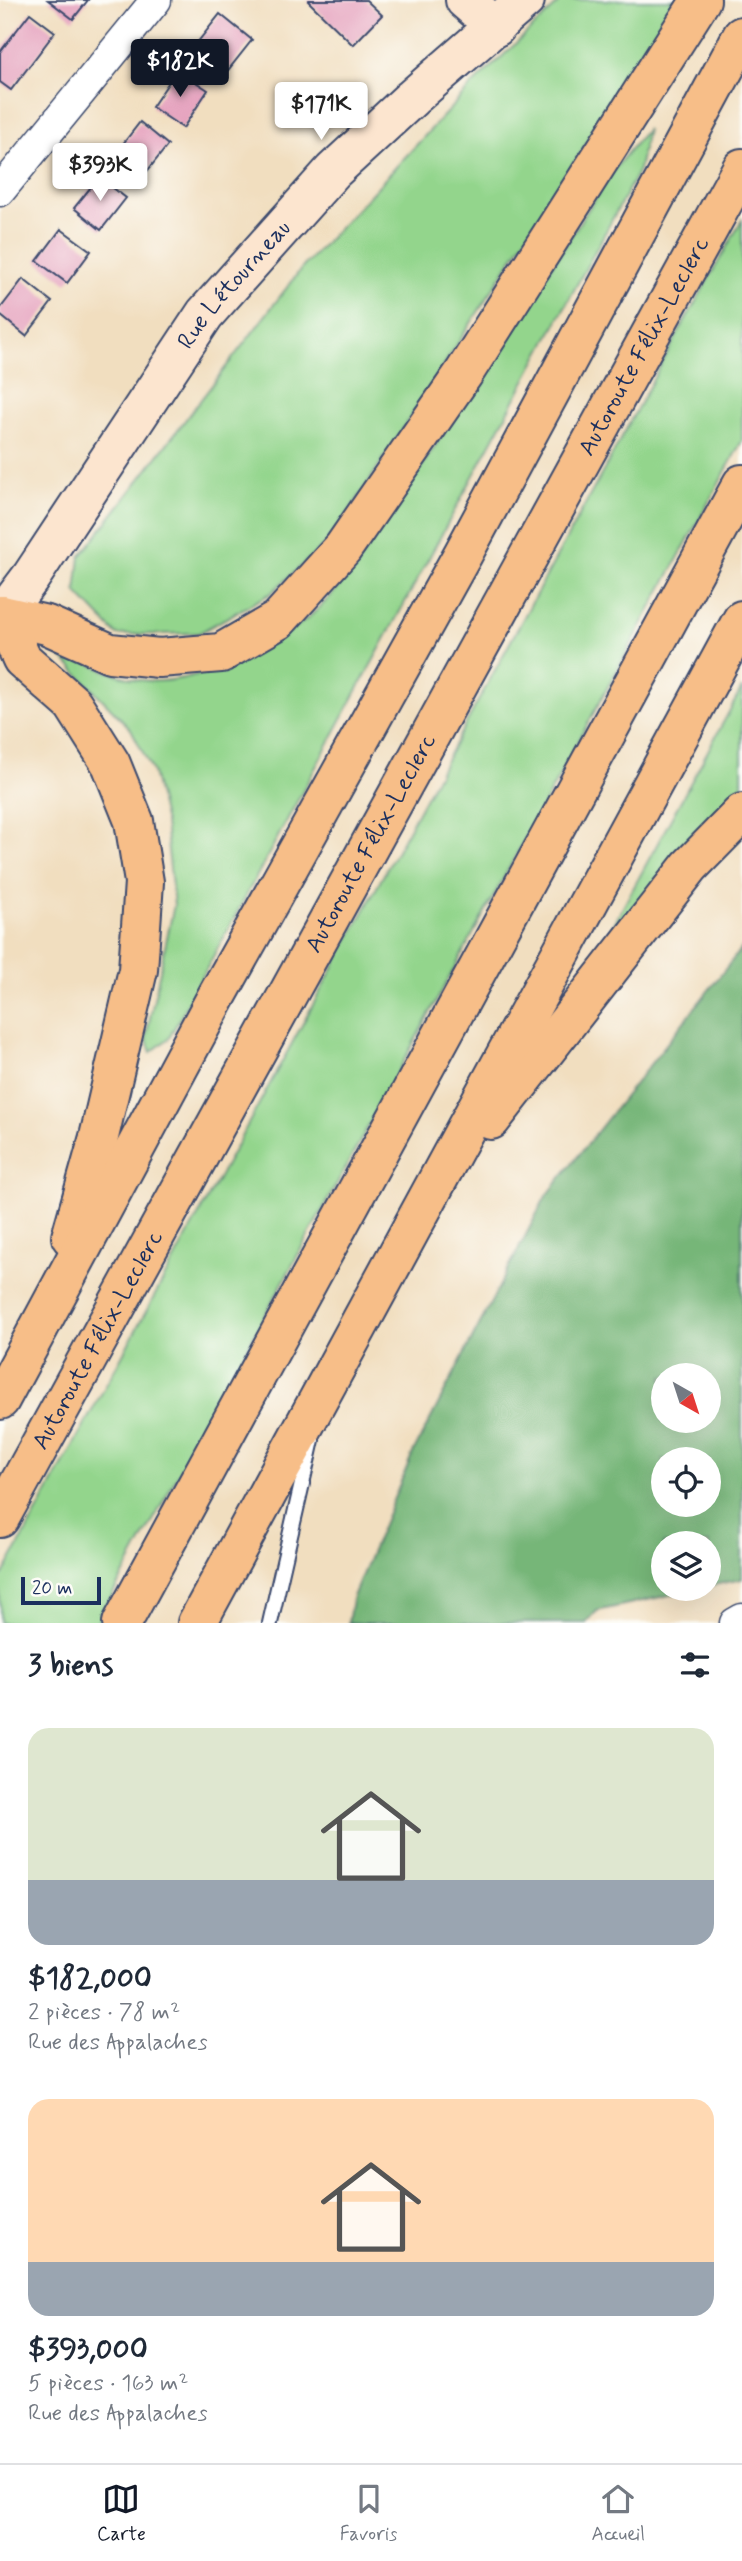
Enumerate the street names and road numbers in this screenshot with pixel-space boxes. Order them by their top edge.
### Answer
street label: Rue Létourneau [171,213,298,355]
street label: Autoroute Félix-Leclerc [571,231,717,461]
street label: Autoroute Félix-Leclerc [298,728,444,958]
street label: Autoroute Félix-Leclerc [25,1225,170,1455]

